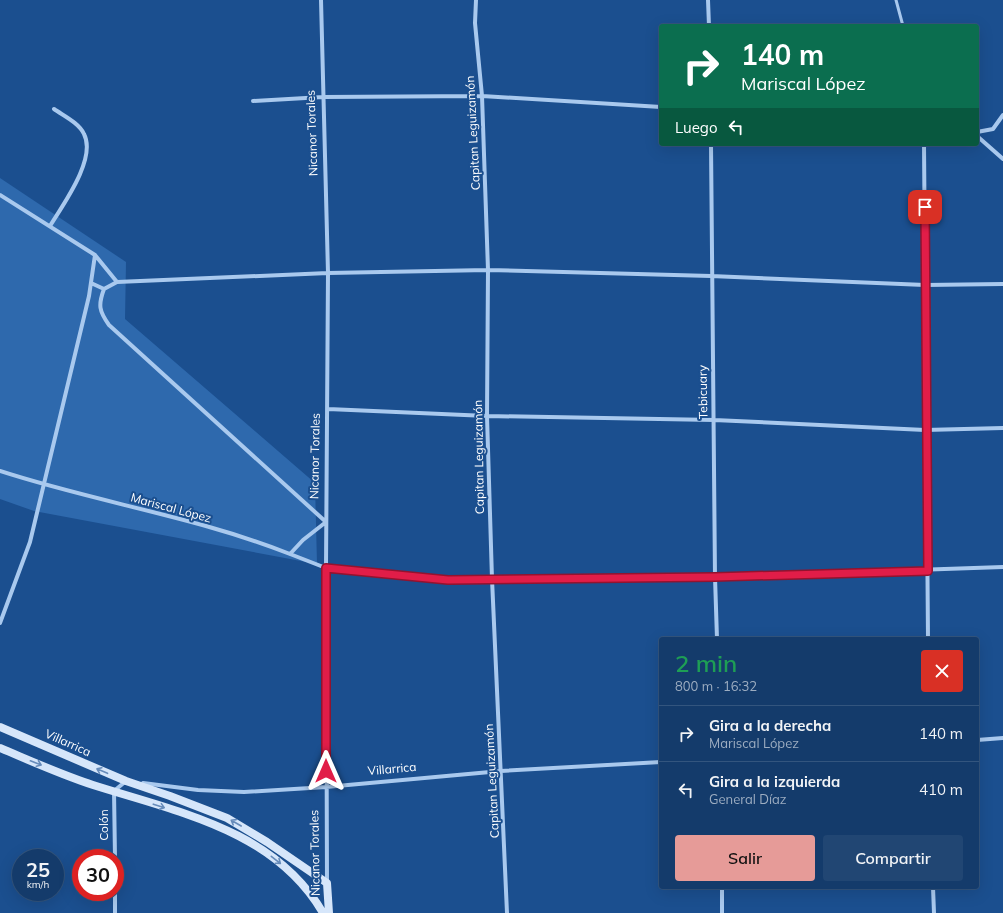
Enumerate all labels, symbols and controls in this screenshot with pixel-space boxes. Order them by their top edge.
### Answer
text: 140 m [741,37,824,72]
icon: right [675,40,727,92]
text: Mariscal López [741,72,866,95]
street label: Capitan Leguizamón [462,75,483,191]
street label: Nicanor Torales [302,90,321,176]
icon: left [725,116,747,138]
text: Luego [675,118,717,137]
pin [908,190,942,224]
icon: arrive [914,196,936,218]
street label: Tebicuary [695,364,710,419]
street label: Capitan Leguizamón [470,400,487,514]
street label: Nicanor Torales [306,413,323,499]
street label: Mariscal López [129,490,213,526]
text: 2 min [675,648,737,678]
button: close [921,650,963,692]
text: 800 m · 16:32 [675,678,757,694]
text: Gira a la derecha [709,716,831,735]
street label: Capitan Leguizamón [481,723,502,839]
icon: right [675,723,697,745]
text: 140 m [919,724,963,743]
street label: Villarrica [43,726,94,759]
text: Mariscal López [709,735,799,751]
position arrow [305,750,347,792]
one-way arrow [30,759,42,767]
street label: Villarrica [367,759,417,778]
one-way arrow [96,767,108,774]
text: Gira a la izquierda [709,772,840,791]
icon: left [675,779,697,801]
text: 410 m [919,780,963,799]
text: General Díaz [709,791,787,807]
one-way arrow [153,802,165,810]
street label: Colón [96,809,111,841]
street label: Nicanor Torales [306,810,323,896]
one-way arrow [230,819,242,827]
button: Salir [675,835,815,881]
button: Compartir [823,835,963,881]
speed limit sign: 30 [72,849,124,901]
one-way arrow [270,856,281,865]
text: 25 [26,857,50,882]
text: km/h [27,878,49,891]

